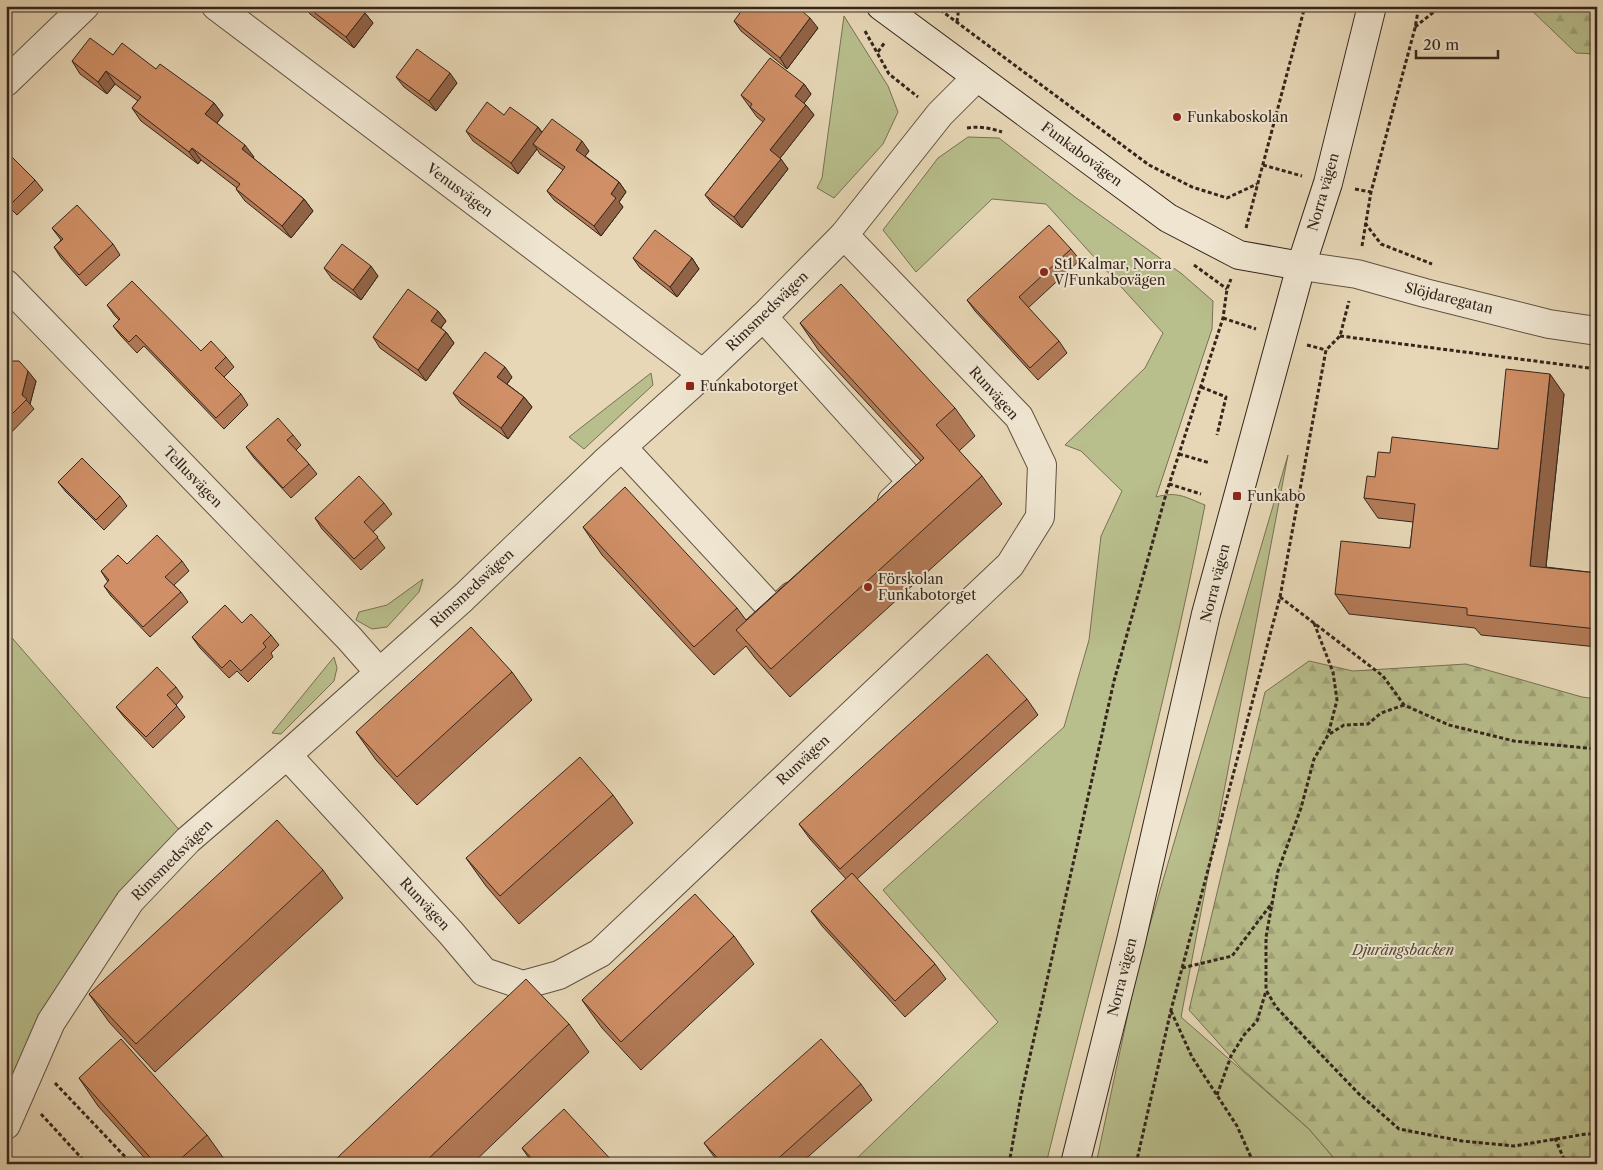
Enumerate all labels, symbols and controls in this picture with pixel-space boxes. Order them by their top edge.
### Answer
scale bar [1416,28,1498,60]
text: 20 m [1423,35,1459,54]
place label: Funkaboskolan [1187,108,1288,126]
marker: Funkaboskolan [1171,111,1183,123]
street label: Funkabovägen [1038,118,1126,190]
street label: Norra vägen [1303,151,1343,233]
street label: Venusvägen [422,159,497,221]
place label: St1 Kalmar, Norra V/Funkabovägen [1053,255,1172,289]
marker: St1 Kalmar, Norra V/Funkabovägen [1038,266,1050,278]
street label: Rimsmedsvägen [722,267,812,355]
street label: Slöjdaregatan [1403,278,1495,318]
street label: Runvägen [965,363,1023,424]
place label: Funkabotorget [700,377,798,395]
marker: Funkabotorget [684,380,696,392]
street label: Tellusvägen [159,443,227,512]
place label: Funkabo [1247,487,1306,505]
marker: Funkabo [1231,490,1243,502]
street label: Norra vägen [1197,542,1234,624]
street label: Rimsmedsvägen [427,545,518,631]
place label: Förskolan Funkabotorget [878,570,976,604]
marker: Förskolan Funkabotorget [862,581,874,593]
street label: Runvägen [773,731,833,789]
street label: Rimsmedsvägen [128,815,217,904]
street label: Runvägen [396,874,454,934]
street label: Norra vägen [1104,936,1141,1018]
park label: Djurängsbacken [1351,941,1454,959]

